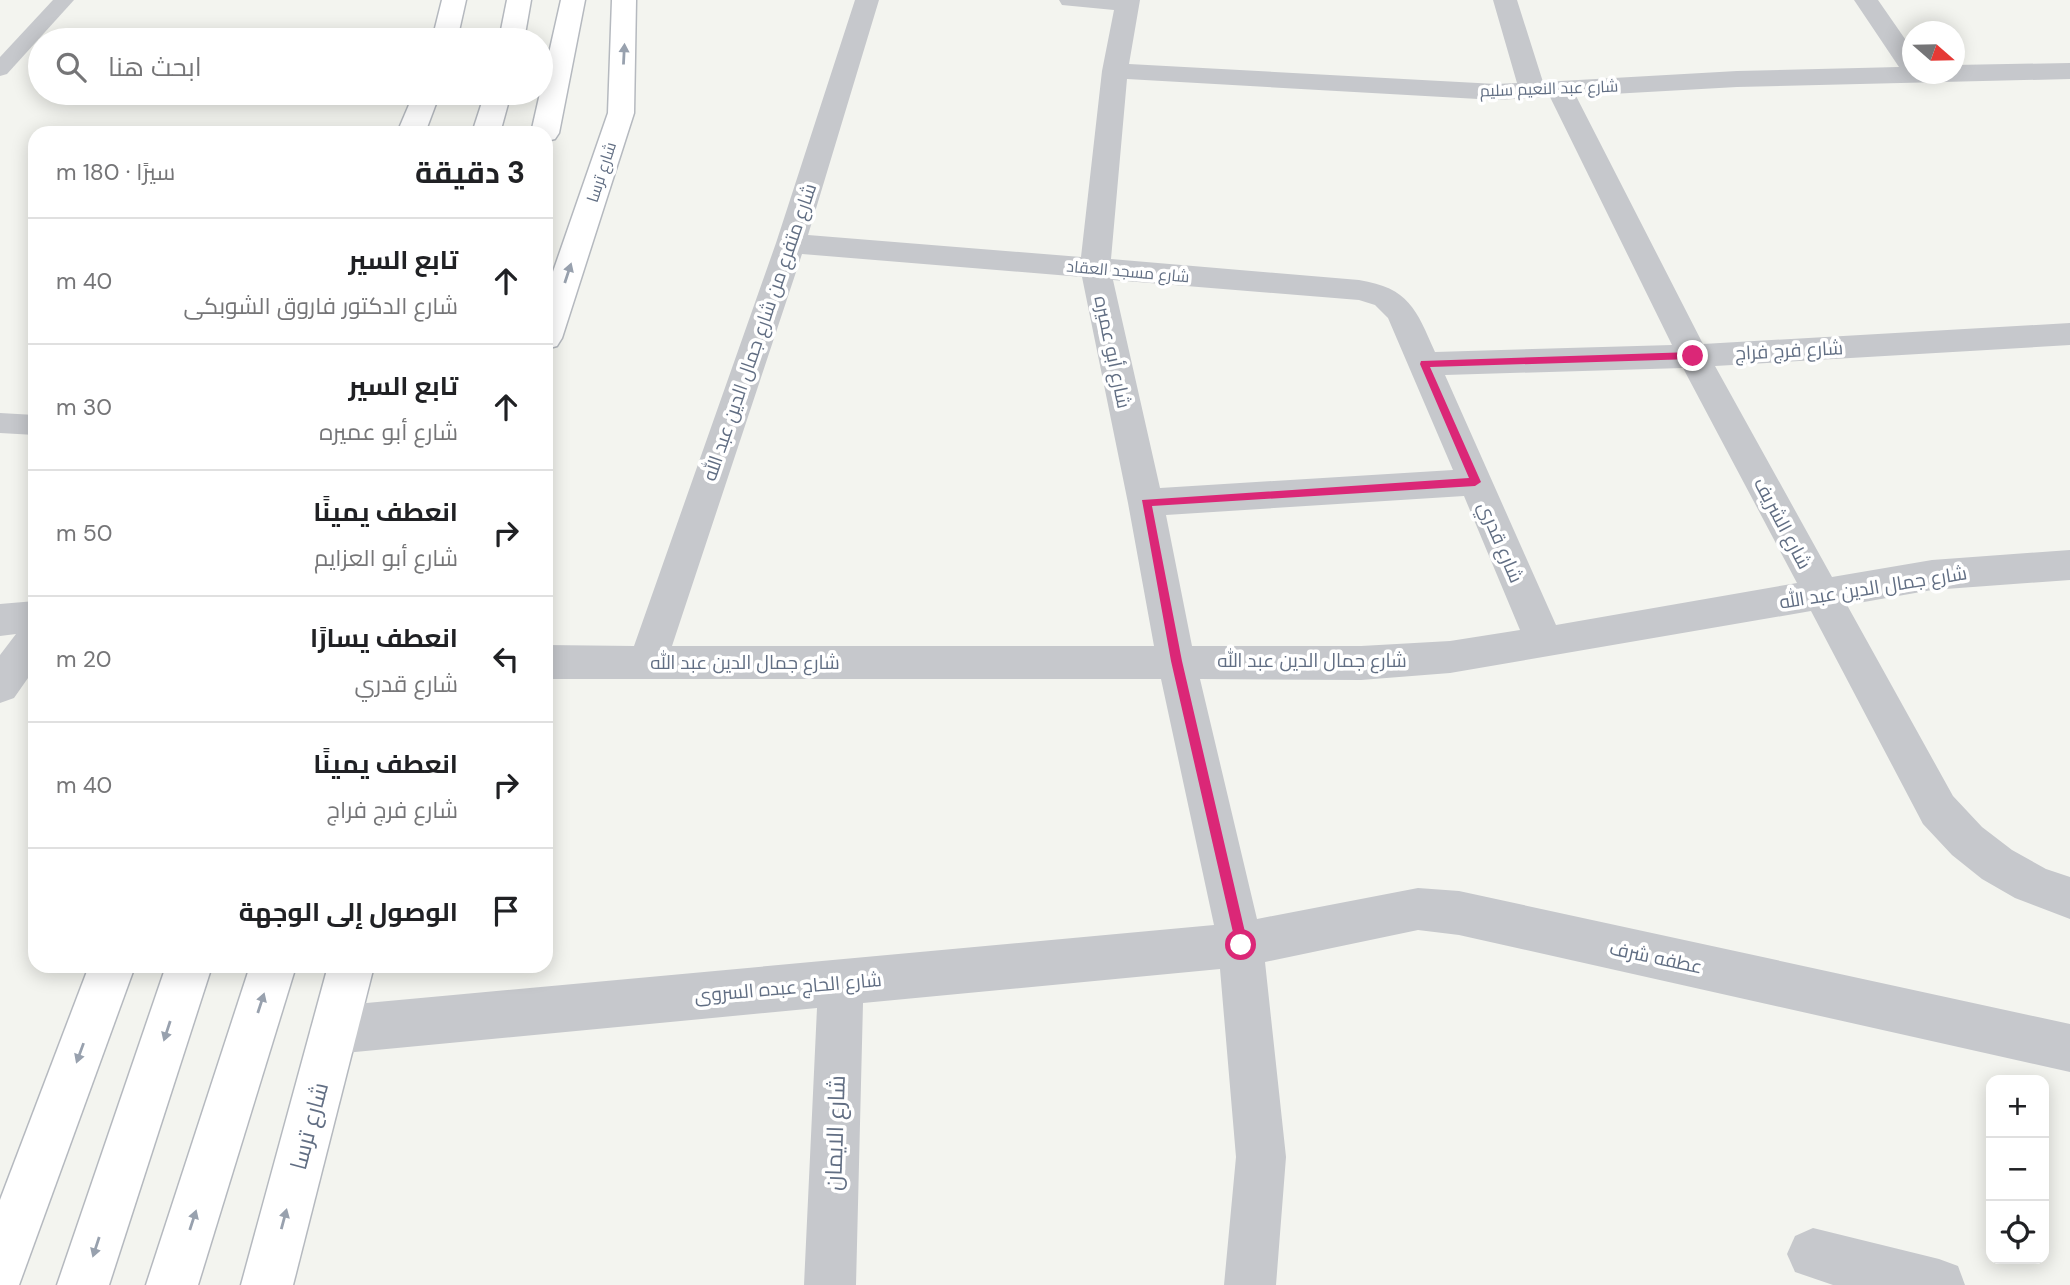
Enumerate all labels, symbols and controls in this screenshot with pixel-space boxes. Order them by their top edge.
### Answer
north arrow [1902,21,1965,84]
search box [28,28,553,105]
one-way arrow [619,43,630,65]
icon: search [52,48,90,86]
text: ابحث هنا [108,50,202,84]
street label: شارع عبد النعيم سليم [1479,76,1619,102]
street label: شارع ترسا [582,139,622,205]
text: 3 دقيقة [415,153,525,192]
text: سيرًا · 180 m [56,157,175,187]
street label: شارع متفرع من شارع جمال الدين عبد الله [697,180,823,485]
text: تابع السير [349,243,458,277]
street label: شارع مسجد العقاد [1066,256,1190,288]
icon: ahead [487,262,525,300]
one-way arrow [563,263,573,284]
text: 40 m [56,266,112,296]
text: شارع الدكتور فاروق الشوبكى [183,291,458,321]
street label: شارع أبو عميره [1087,293,1137,411]
street label: شارع فرج فراج [1734,335,1844,367]
route end [1677,340,1708,371]
text: تابع السير [349,369,458,403]
icon: ahead [487,388,525,426]
text: 30 m [56,392,112,422]
text: شارع أبو عميره [319,417,458,447]
street label: شارع الشريف [1747,473,1817,574]
text: انعطف يمينًا [313,495,458,529]
street label: شارع قدري [1470,498,1529,587]
icon: right [487,514,525,552]
text: 50 m [56,518,112,548]
text: شارع أبو العزايم [314,543,458,573]
street label: شارع جمال الدين عبد الله [1777,560,1969,616]
text: انعطف يسارًا [310,621,458,655]
icon: left [487,640,525,678]
text: 20 m [56,644,111,674]
street label: شارع جمال الدين عبد الله [1217,648,1407,674]
street label: شارع جمال الدين عبد الله [650,650,840,676]
text: شارع قدري [354,669,458,699]
text: انعطف يمينًا [313,747,458,781]
icon: right [487,766,525,804]
text: 40 m [56,770,112,800]
text: شارع فرج فراج [327,795,458,825]
icon: arrive [487,892,525,930]
text: الوصول إلى الوجهة [239,895,458,929]
route start [1225,929,1256,960]
street label: عطفه شرف [1607,935,1705,980]
street label: شارع الحاج عبده السروى [693,967,883,1009]
one-way arrow [256,992,267,1013]
one-way arrow [161,1020,172,1041]
one-way arrow [74,1042,85,1063]
street label: شارع الايمان [818,1075,853,1191]
map controls [1986,1075,2049,1264]
button: + [1986,1075,2049,1138]
street label: شارع ترسا [283,1079,336,1173]
button: − [1986,1138,2049,1201]
button: locate [1986,1201,2049,1264]
one-way arrow [279,1208,290,1230]
one-way arrow [188,1209,198,1230]
one-way arrow [90,1236,101,1257]

